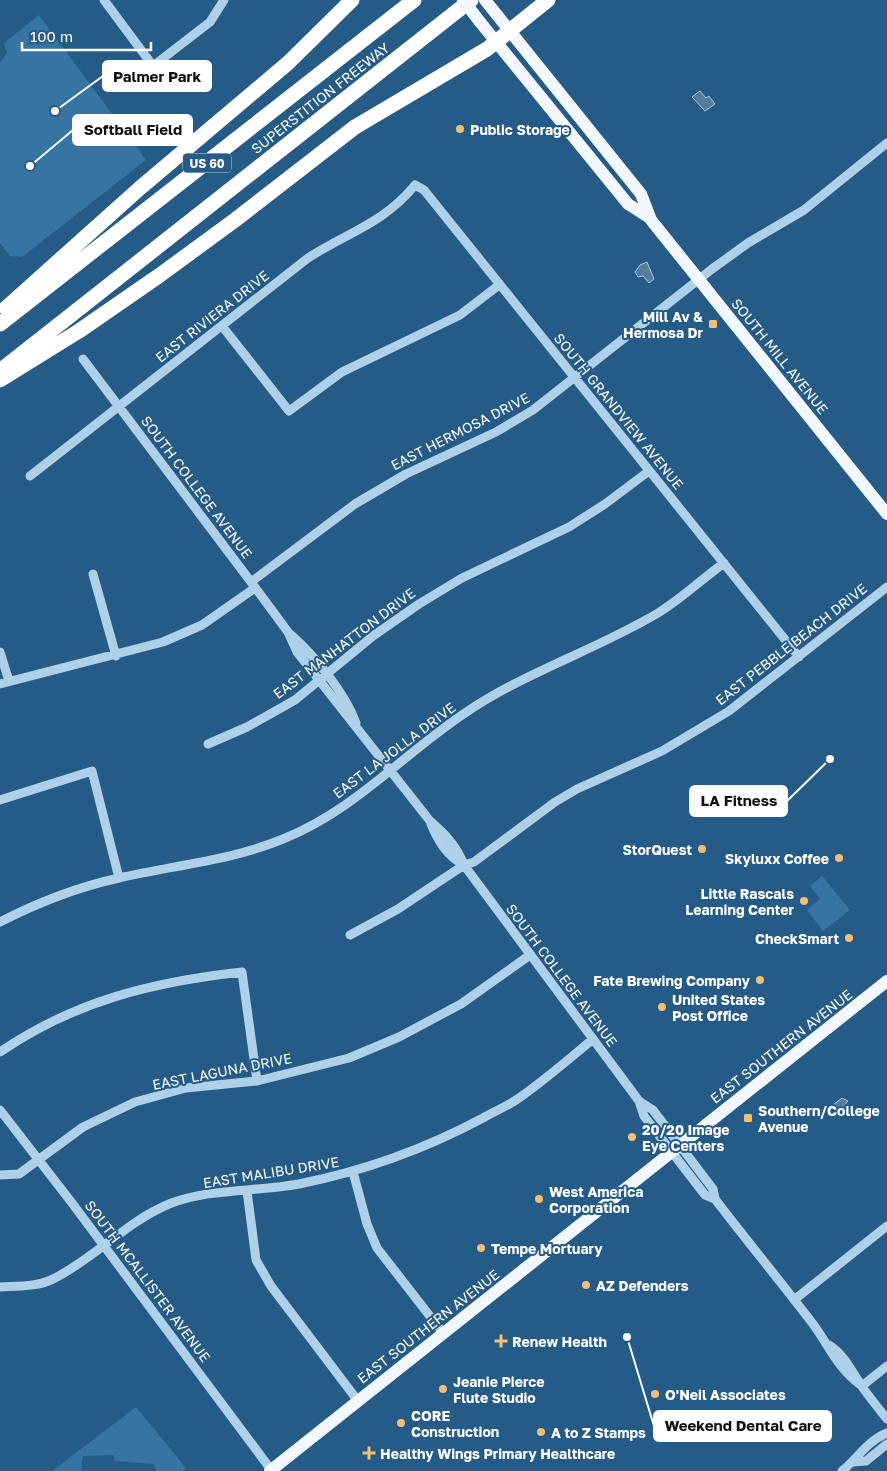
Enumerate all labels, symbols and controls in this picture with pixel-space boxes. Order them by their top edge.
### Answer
scale bar [22,20,151,52]
text: 100 m [30,27,73,45]
street label: SUPERSTITION FREEWAY [248,39,392,157]
callout: Palmer Park [103,61,211,91]
text: Palmer Park [113,67,201,85]
callout: Softball Field [73,115,192,145]
text: Softball Field [84,120,182,138]
place label: Public Storage [470,121,570,138]
marker: Public Storage [454,123,466,135]
road number: US 60 [183,154,231,172]
street label: EAST RIVIERA DRIVE [152,266,272,366]
street label: SOUTH MILL AVENUE [728,295,832,417]
place label: Mill Av & Hermosa Dr [623,308,704,341]
marker: Mill Av & Hermosa Dr [707,318,719,330]
street label: SOUTH GRANDVIEW AVENUE [551,329,687,493]
street label: EAST HERMOSA DRIVE [388,389,532,473]
street label: SOUTH COLLEGE AVENUE [138,412,256,562]
street label: EAST PEBBLE BEACH DRIVE [712,580,870,708]
street label: EAST MANHATTON DRIVE [270,584,418,702]
street label: EAST LA JOLLA DRIVE [329,698,459,802]
callout: LA Fitness [690,786,787,816]
text: LA Fitness [700,791,778,809]
place label: StorQuest [623,841,692,858]
marker: StorQuest [696,843,708,855]
place label: Skyluxx Coffee [725,850,829,867]
marker: Skyluxx Coffee [833,852,845,864]
place label: Little Rascals Learning Center [685,885,795,918]
marker: Little Rascals Learning Center [798,895,810,907]
street label: SOUTH COLLEGE AVENUE [503,900,621,1050]
place label: CheckSmart [755,930,839,947]
marker: CheckSmart [843,932,855,944]
place label: Fate Brewing Company [593,972,751,989]
marker: Fate Brewing Company [754,974,766,986]
street label: EAST SOUTHERN AVENUE [707,985,855,1107]
place label: United States Post Office [672,991,765,1024]
marker: United States Post Office [656,1001,668,1013]
street label: EAST LAGUNA DRIVE [151,1049,293,1093]
place label: Southern/College Avenue [758,1102,880,1135]
marker: Southern/College Avenue [742,1112,754,1124]
place label: 20/20 Image Eye Centers [642,1121,730,1154]
marker: 20/20 Image Eye Centers [626,1131,638,1143]
street label: EAST MALIBU DRIVE [202,1153,340,1191]
place label: West America Corporation [549,1183,643,1216]
marker: West America Corporation [533,1193,545,1205]
street label: SOUTH MCALLISTER AVENUE [82,1197,214,1365]
place label: Tempe Mortuary [491,1240,603,1257]
marker: Tempe Mortuary [475,1242,487,1254]
street label: EAST SOUTHERN AVENUE [354,1265,502,1387]
place label: AZ Defenders [596,1277,689,1294]
marker: AZ Defenders [580,1279,592,1291]
place label: Renew Health [512,1333,607,1350]
marker: Renew Health [494,1334,508,1348]
place label: Jeanie Pierce Flute Studio [453,1373,544,1406]
marker: Jeanie Pierce Flute Studio [437,1383,449,1395]
place label: O'Neil Associates [665,1386,786,1403]
marker: O'Neil Associates [649,1388,661,1400]
place label: CORE Construction [411,1407,499,1440]
callout: Weekend Dental Care [654,1411,831,1441]
text: Weekend Dental Care [664,1416,822,1434]
marker: CORE Construction [395,1417,407,1429]
place label: A to Z Stamps [551,1424,646,1441]
marker: A to Z Stamps [535,1426,547,1438]
place label: Healthy Wings Primary Healthcare [380,1445,615,1462]
marker: Healthy Wings Primary Healthcare [362,1446,376,1460]

